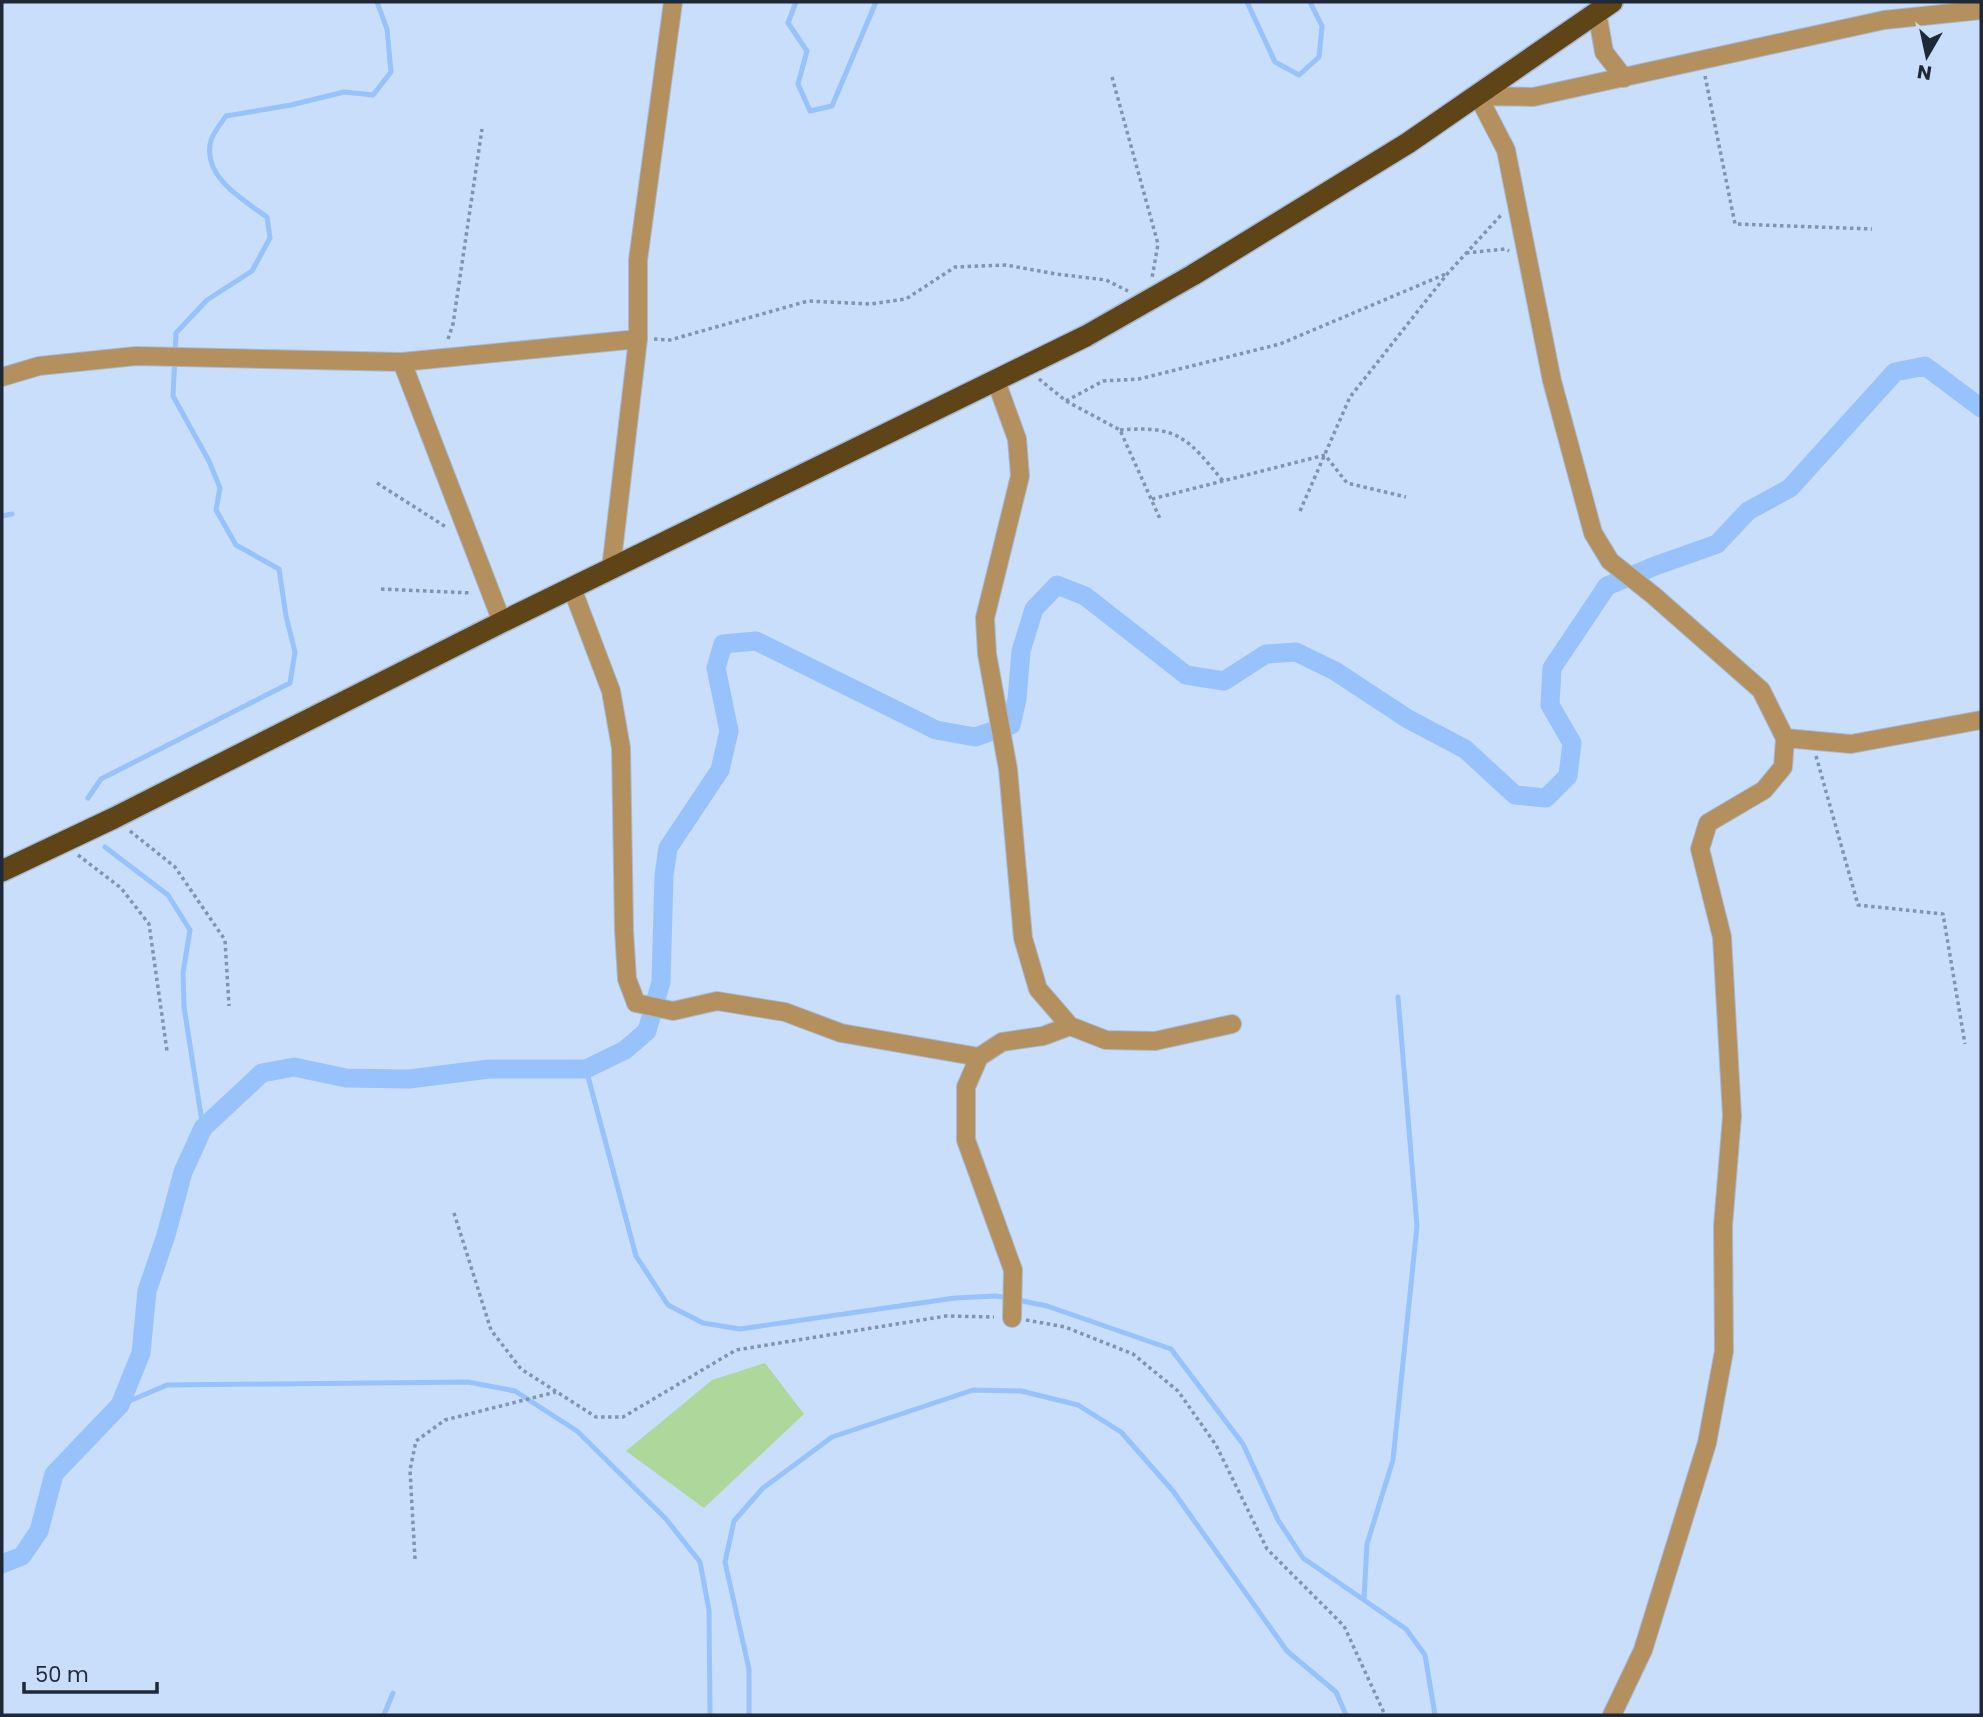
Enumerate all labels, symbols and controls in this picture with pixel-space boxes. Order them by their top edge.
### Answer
north arrow [1892,21,1962,91]
text: N [1915,58,1934,87]
scale bar [24,1650,158,1694]
text: 50 m [35,1660,89,1689]

